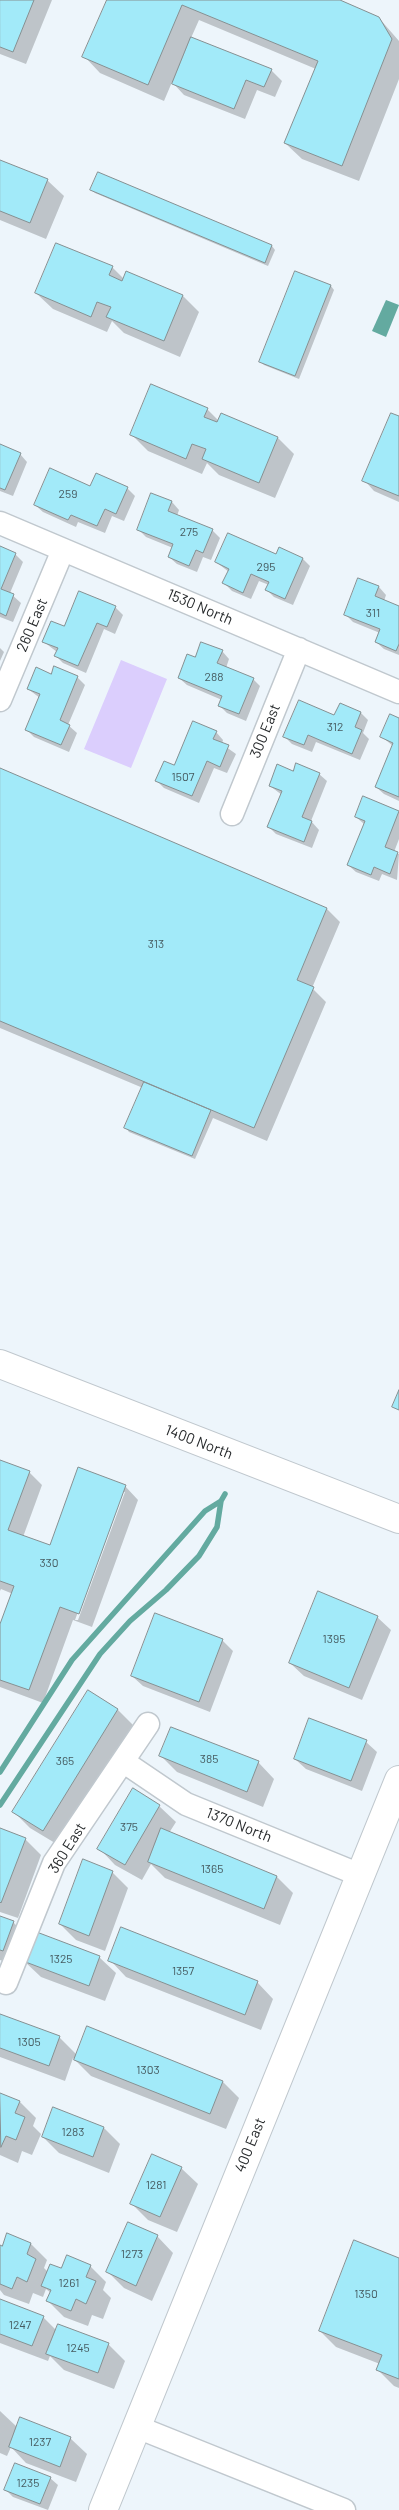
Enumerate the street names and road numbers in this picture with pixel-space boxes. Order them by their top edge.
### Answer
street label: 1530 North [164,585,236,629]
street label: 260 East [13,595,51,655]
street label: 300 East [246,701,284,761]
street label: 1400 North [163,1421,235,1463]
street label: 1370 North [204,1804,274,1846]
street label: 360 East [44,1819,90,1877]
street label: 400 East [231,2115,269,2175]

